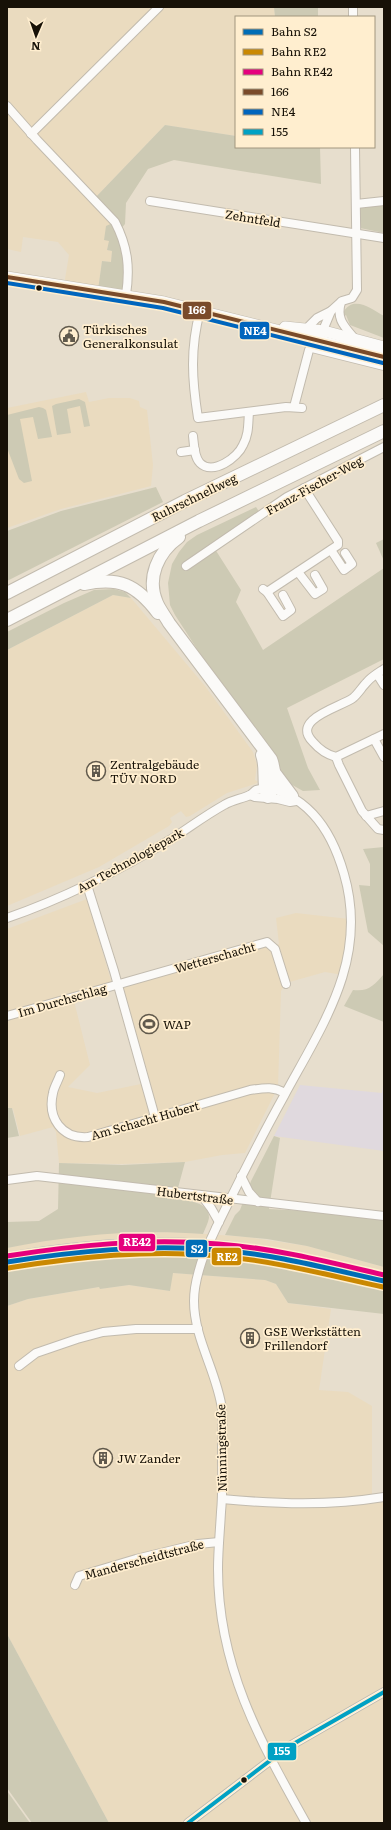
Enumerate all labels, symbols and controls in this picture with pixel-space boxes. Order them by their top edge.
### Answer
north arrow [16,16,56,56]
legend [235,16,375,148]
text: Bahn S2 [271,22,317,40]
text: N [31,39,41,55]
text: Bahn RE2 [271,42,326,60]
text: Bahn RE42 [271,62,333,80]
text: 166 [271,82,289,100]
text: NE4 [271,102,296,120]
text: 155 [271,122,288,140]
street label: Zehntfeld [224,205,283,231]
unlabelled marker [34,283,44,293]
line badge: 166 [182,301,212,320]
text: 166 [188,301,206,317]
place label: Türkisches Generalkonsulat [83,320,178,352]
line badge: NE4 [239,321,270,340]
text: NE4 [243,322,267,338]
public building icon: Türkisches Generalkonsulat [58,325,80,347]
street label: Franz-Fischer-Weg [262,451,366,519]
street label: Ruhrschnellweg [148,468,240,526]
place label: Zentralgebäude TÜV NORD [110,755,199,787]
building icon: Zentralgebäude TÜV NORD [85,760,107,782]
street label: Am Technologiepark [73,823,187,897]
street label: Wetterschacht [172,937,258,977]
street label: Im Durchschlag [16,979,109,1021]
sports icon: WAP [138,1013,160,1035]
place label: WAP [163,1015,191,1033]
street label: Am Schacht Hubert [89,1096,201,1144]
street label: Hubertstraße [156,1181,234,1209]
line badge: RE42 [118,1233,156,1252]
text: RE42 [123,1233,151,1249]
line badge: S2 [185,1239,208,1258]
text: S2 [191,1240,203,1256]
line badge: RE2 [211,1247,242,1266]
text: RE2 [216,1248,238,1264]
place label: GSE Werkstätten Frillendorf [264,1322,361,1354]
building icon: GSE Werkstätten Frillendorf [239,1327,261,1349]
street label: Nünningstraße [211,1404,231,1492]
building icon: JW Zander [92,1447,114,1469]
place label: JW Zander [117,1449,181,1467]
street label: Manderscheidtstraße [82,1534,206,1584]
line badge: 155 [267,1742,297,1761]
text: 155 [274,1742,290,1758]
unlabelled marker [239,1775,249,1785]

